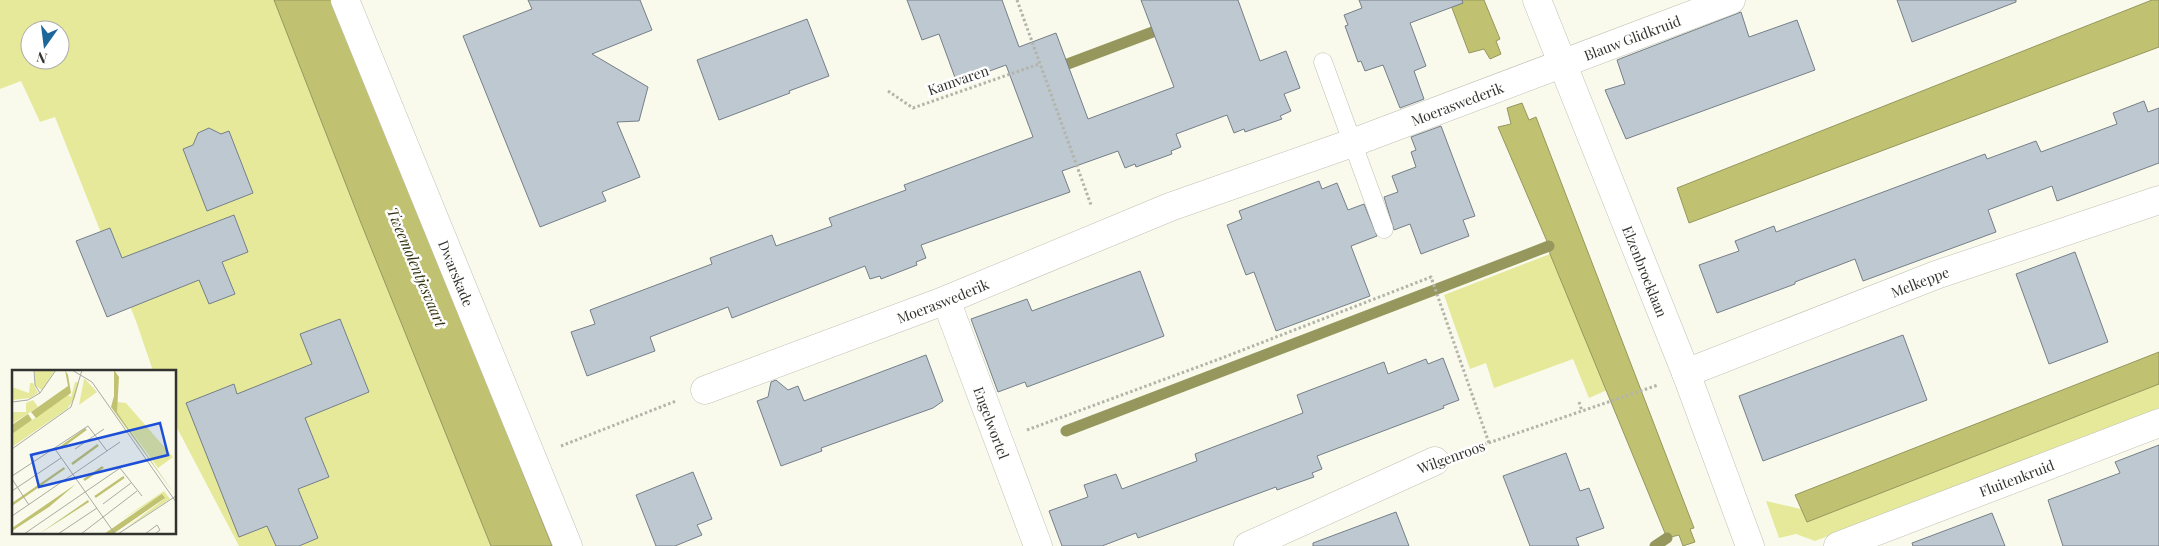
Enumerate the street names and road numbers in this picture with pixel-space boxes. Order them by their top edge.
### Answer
street label: Blauw Glidkruid [1581,10,1683,64]
street label: Kamvaren [925,60,992,99]
street label: Moeraswederik [1408,77,1506,129]
street label: Elzenbroeklaan [1619,223,1672,320]
street label: Dwarskade [434,237,479,309]
street label: Melkeppe [1888,262,1951,301]
street label: Moeraswederik [894,274,992,327]
street label: Engelwortel [970,384,1014,462]
street label: Wilgenroos [1414,436,1487,478]
street label: Fluitenkruid [1976,455,2057,501]

